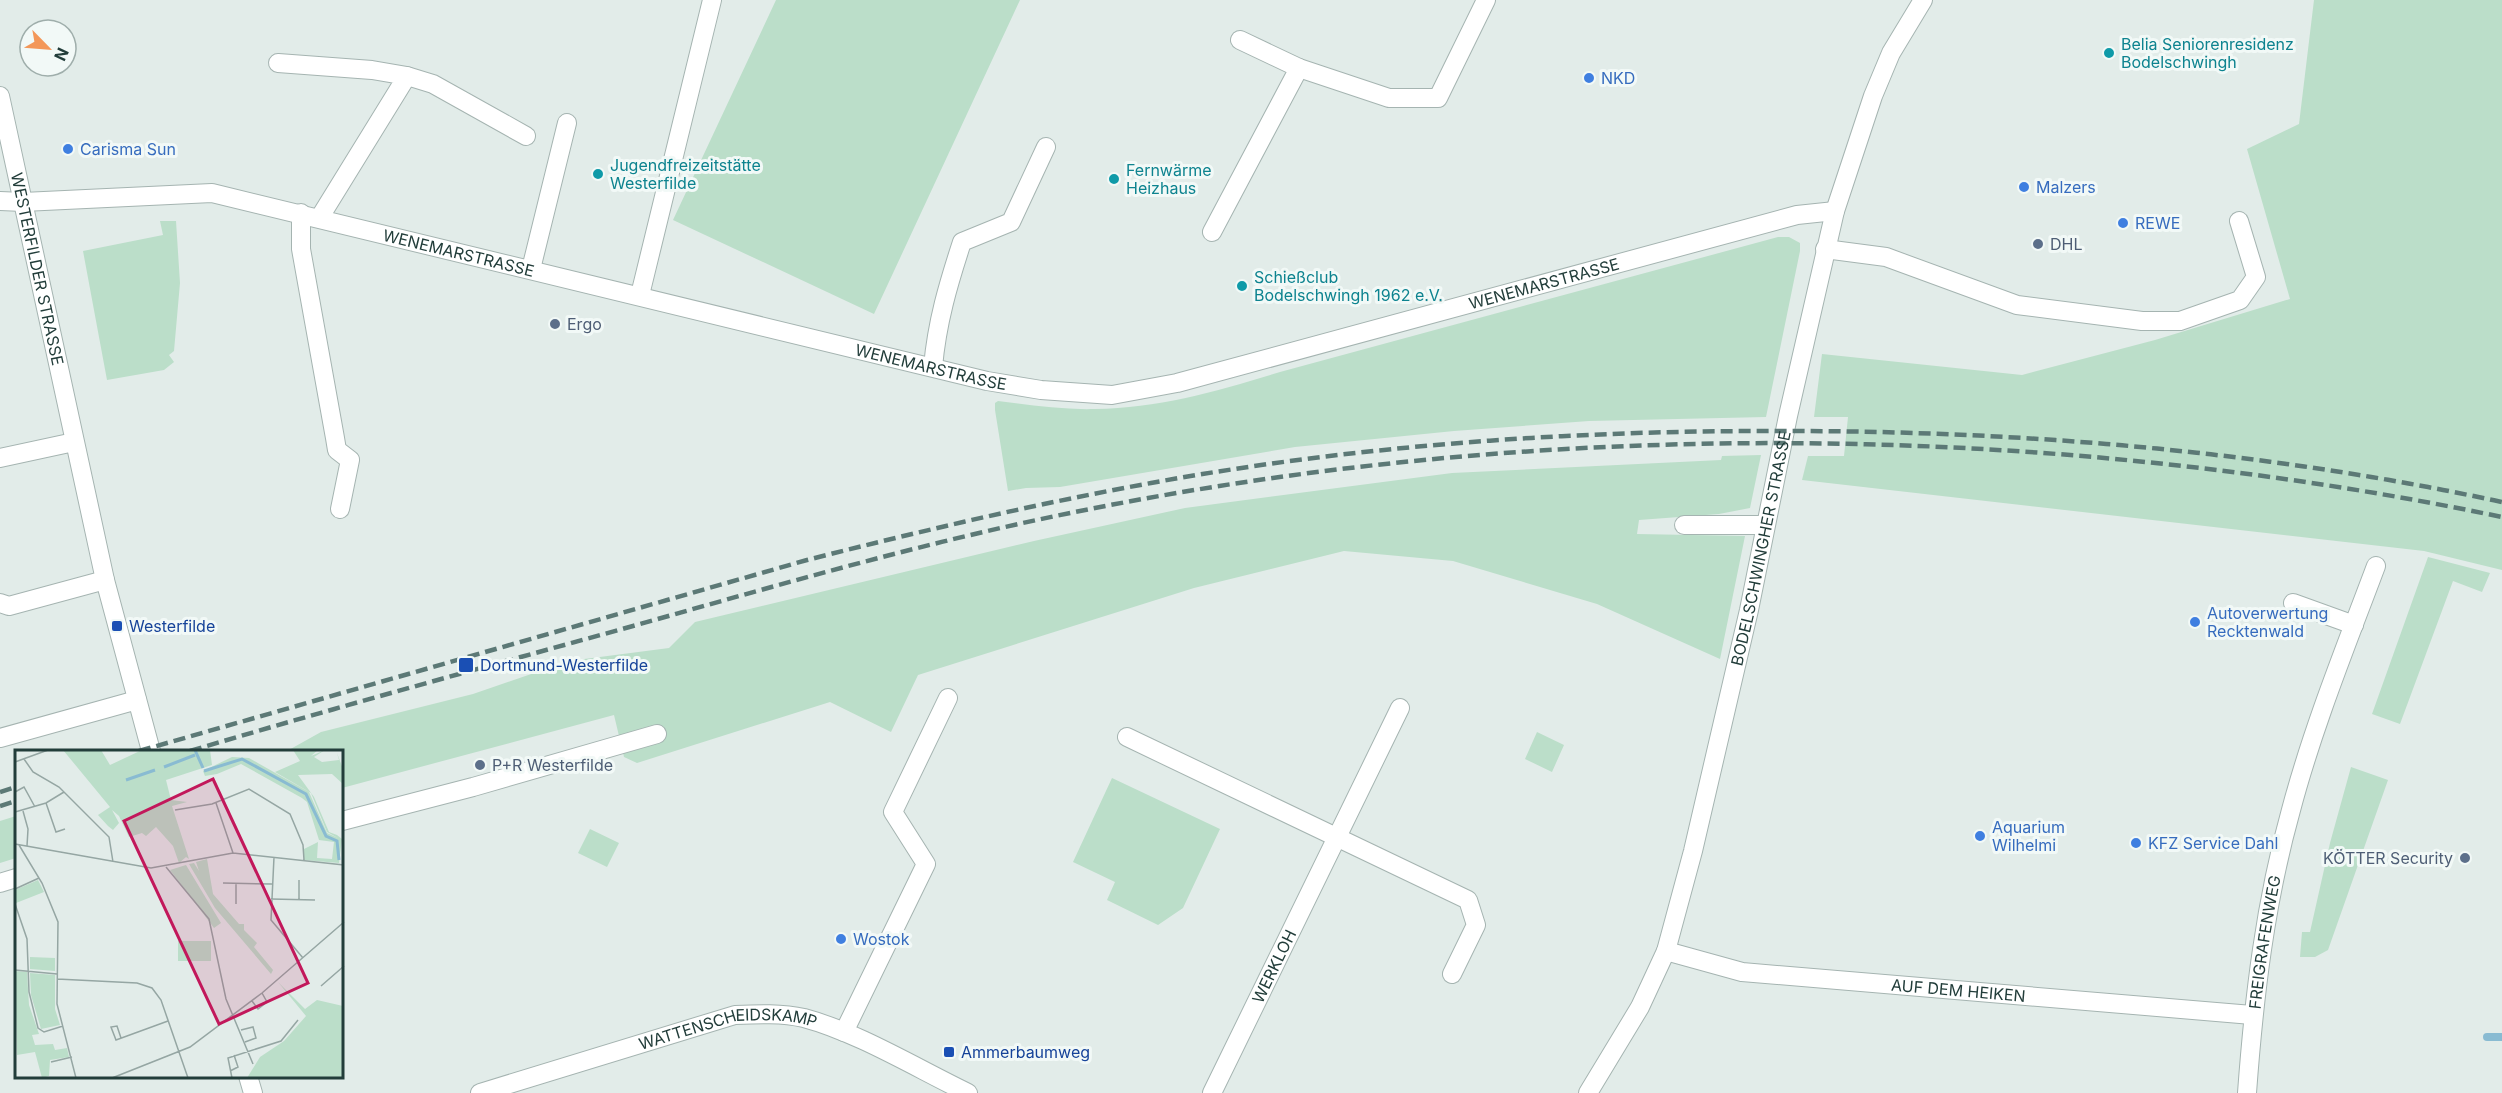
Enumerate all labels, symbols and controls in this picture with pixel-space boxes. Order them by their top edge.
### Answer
north arrow [18,18,78,78]
place label: Belia Seniorenresidenz Bodelschwingh [2121,34,2294,72]
text: N [50,45,73,64]
marker: Belia Seniorenresidenz Bodelschwingh [2102,46,2116,60]
place label: NKD [1601,68,1635,88]
marker: NKD [1582,71,1596,85]
place label: Carisma Sun [80,139,176,159]
marker: Carisma Sun [61,142,75,156]
place label: Jugendfreizeitstätte Westerfilde [610,155,761,193]
place label: Fernwärme Heizhaus [1126,160,1212,198]
marker: Jugendfreizeitstätte Westerfilde [591,167,605,181]
street label: WESTERFILDER STRASSE [7,171,68,367]
marker: Fernwärme Heizhaus [1107,172,1121,186]
place label: Malzers [2036,177,2096,197]
marker: Malzers [2017,180,2031,194]
place label: REWE [2135,213,2180,233]
marker: REWE [2116,216,2130,230]
street label: WENEMARSTRASSE [381,225,536,281]
place label: DHL [2050,234,2082,254]
marker: DHL [2031,237,2045,251]
street label: WENEMARSTRASSE [1467,254,1621,313]
place label: Schießclub Bodelschwingh 1962 e.V. [1254,267,1443,305]
marker: Schießclub Bodelschwingh 1962 e.V. [1235,279,1249,293]
place label: Ergo [567,314,602,334]
marker: Ergo [548,317,562,331]
street label: WENEMARSTRASSE [853,339,1008,394]
street label: BODELSCHWINGHER STRASSE [1726,429,1795,668]
place label: Autoverwertung Recktenwald [2207,603,2328,641]
marker: Autoverwertung Recktenwald [2188,615,2202,629]
place label: Westerfilde [129,616,215,636]
marker: Westerfilde [110,619,124,633]
place label: Dortmund-Westerfilde [480,655,648,675]
marker: Dortmund-Westerfilde [457,656,475,674]
inset map [15,750,344,1078]
place label: P+R Westerfilde [492,755,613,775]
marker: P+R Westerfilde [473,758,487,772]
place label: Aquarium Wilhelmi [1992,817,2065,855]
marker: Aquarium Wilhelmi [1973,829,1987,843]
place label: KFZ Service Dahl [2148,833,2278,853]
marker: KFZ Service Dahl [2129,836,2143,850]
place label: KÖTTER Security [2323,848,2453,868]
marker: KÖTTER Security [2458,851,2472,865]
street label: FREIGRAFENWEG [2245,873,2285,1010]
street label: WERKLOH [1248,926,1300,1006]
place label: Wostok [853,929,910,949]
marker: Wostok [834,932,848,946]
street label: AUF DEM HEIKEN [1890,975,2026,1006]
street label: WATTENSCHEIDSKAMP [636,1004,820,1054]
place label: Ammerbaumweg [961,1042,1090,1062]
marker: Ammerbaumweg [942,1045,956,1059]

